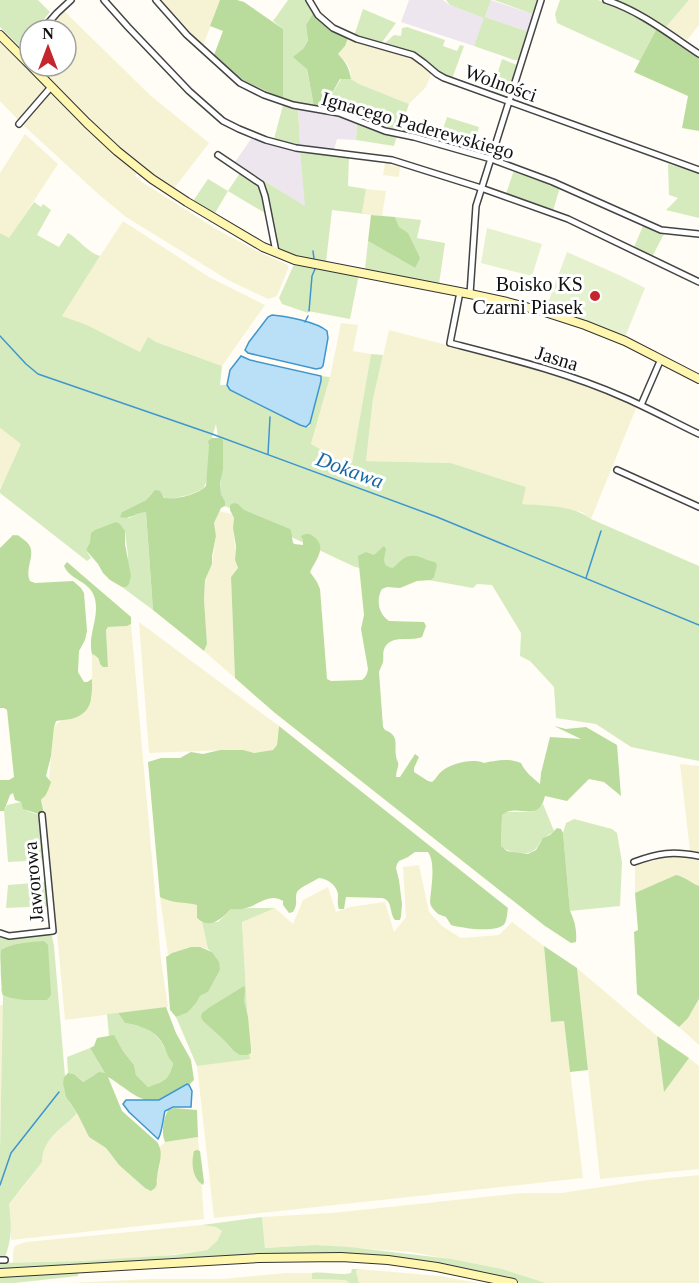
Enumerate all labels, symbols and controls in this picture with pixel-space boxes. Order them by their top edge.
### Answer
north arrow [18,18,78,78]
text: N [42,25,54,42]
street label: Wolności [462,60,540,106]
street label: Ignacego Paderewskiego [319,87,517,164]
place label: Boisko KS Czarni Piasek [472,273,583,318]
marker: Boisko KS Czarni Piasek [588,289,602,303]
street label: Jasna [533,341,581,375]
water label: Dokawa [312,446,387,493]
street label: Jaworowa [18,841,47,923]

